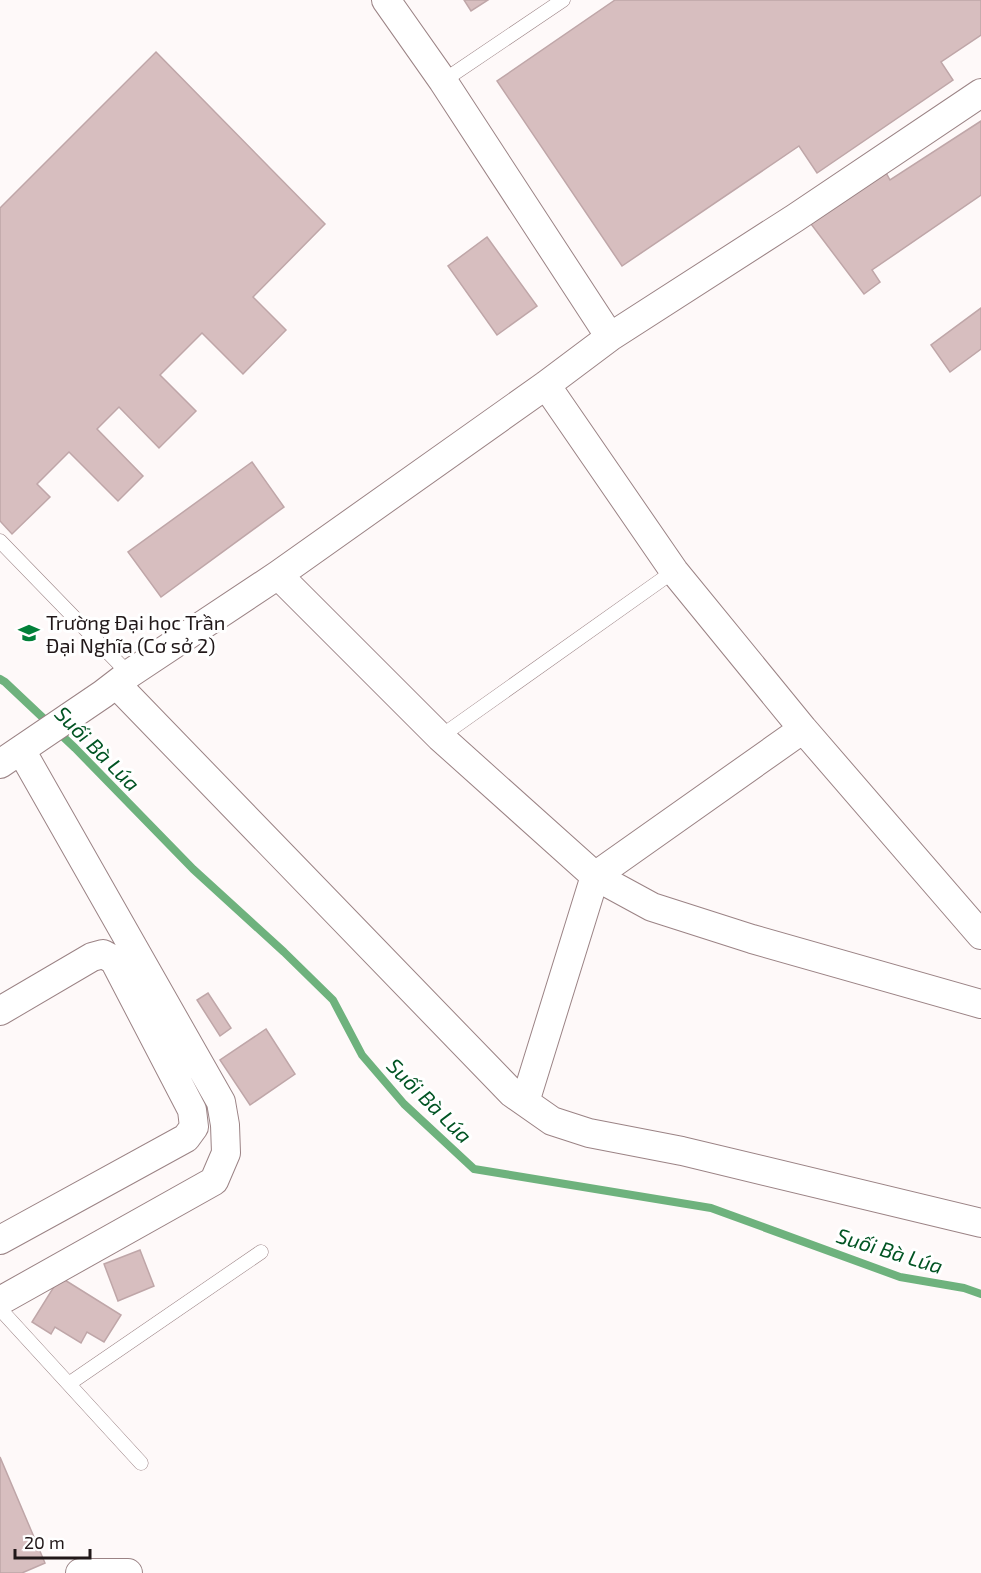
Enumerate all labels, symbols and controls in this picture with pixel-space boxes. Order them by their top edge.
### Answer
place label: Trường Đại học Trần Đại Nghĩa (Cơ sở 2) [46,610,225,657]
school or university icon: Trường Đại học Trần Đại Nghĩa (Cơ sở 2) [17,621,41,645]
water label: Suối Bà Lúa [50,700,146,796]
water label: Suối Bà Lúa [382,1052,478,1148]
water label: Suối Bà Lúa [834,1222,946,1278]
scale bar [15,1522,90,1560]
text: 20 m [24,1531,65,1553]

